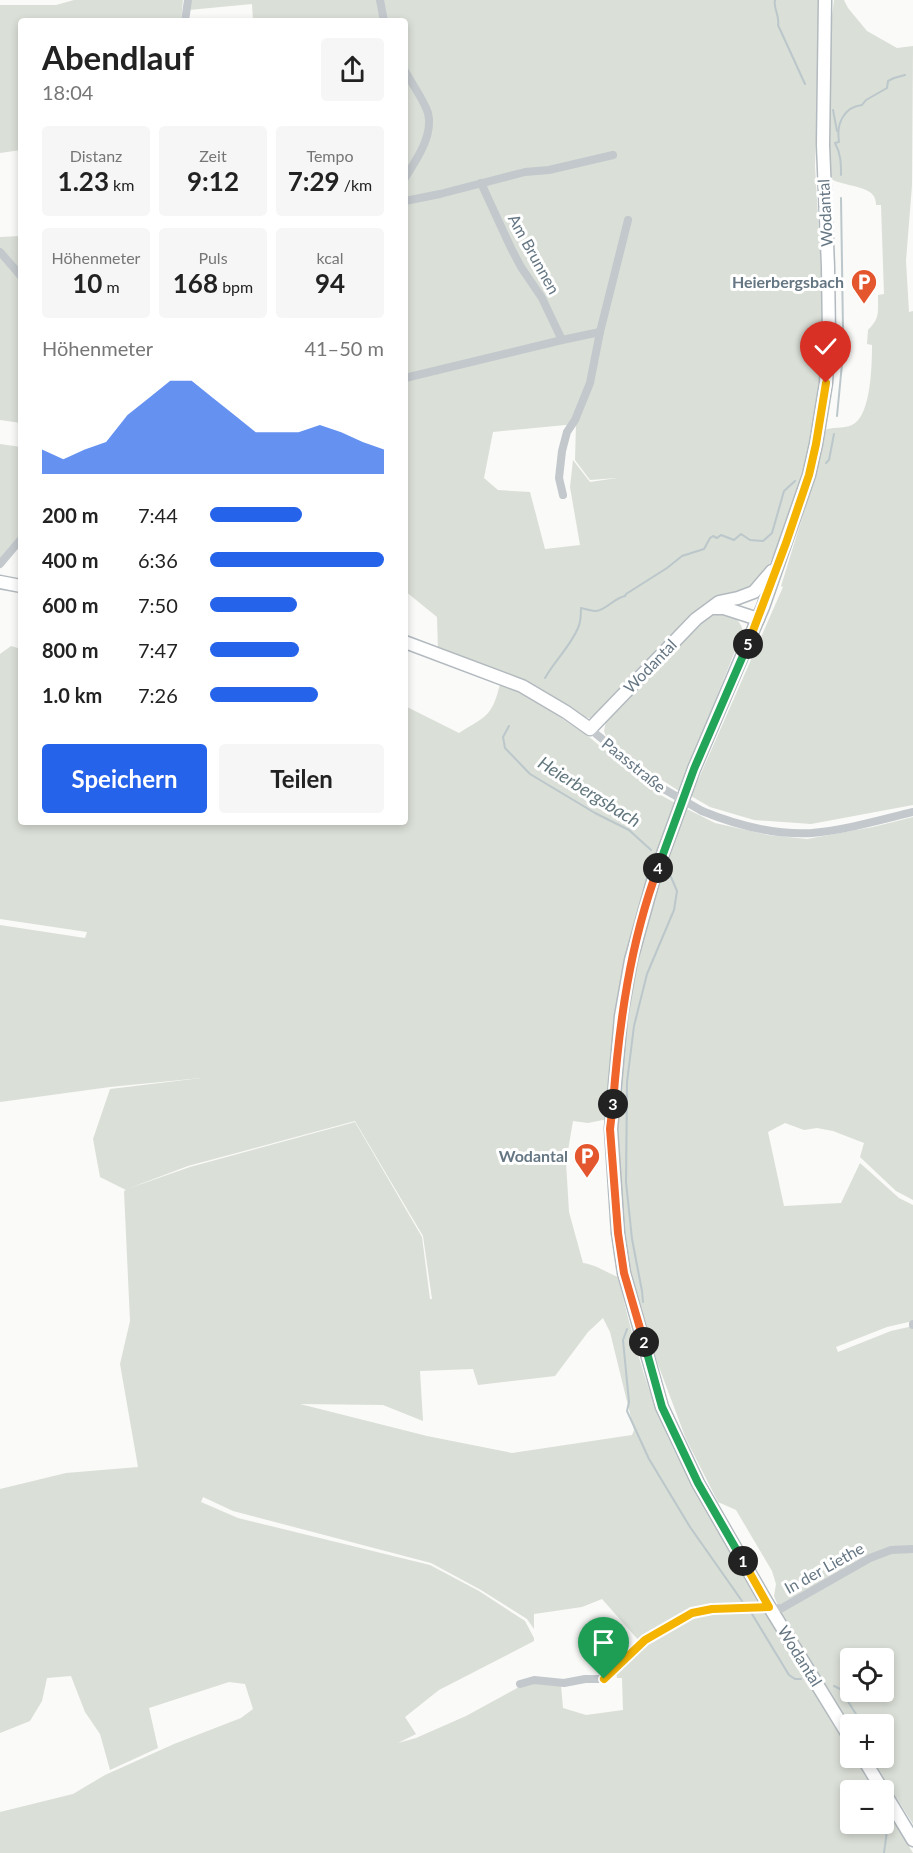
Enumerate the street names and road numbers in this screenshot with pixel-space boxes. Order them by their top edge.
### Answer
street label: Wodantal [813,179,836,247]
street label: Am Brunnen [505,211,564,297]
street label: Wodantal [619,635,680,697]
street label: Paasstraße [599,733,670,796]
street label: In der Liethe [781,1538,867,1597]
street label: Wodantal [774,1622,826,1690]

